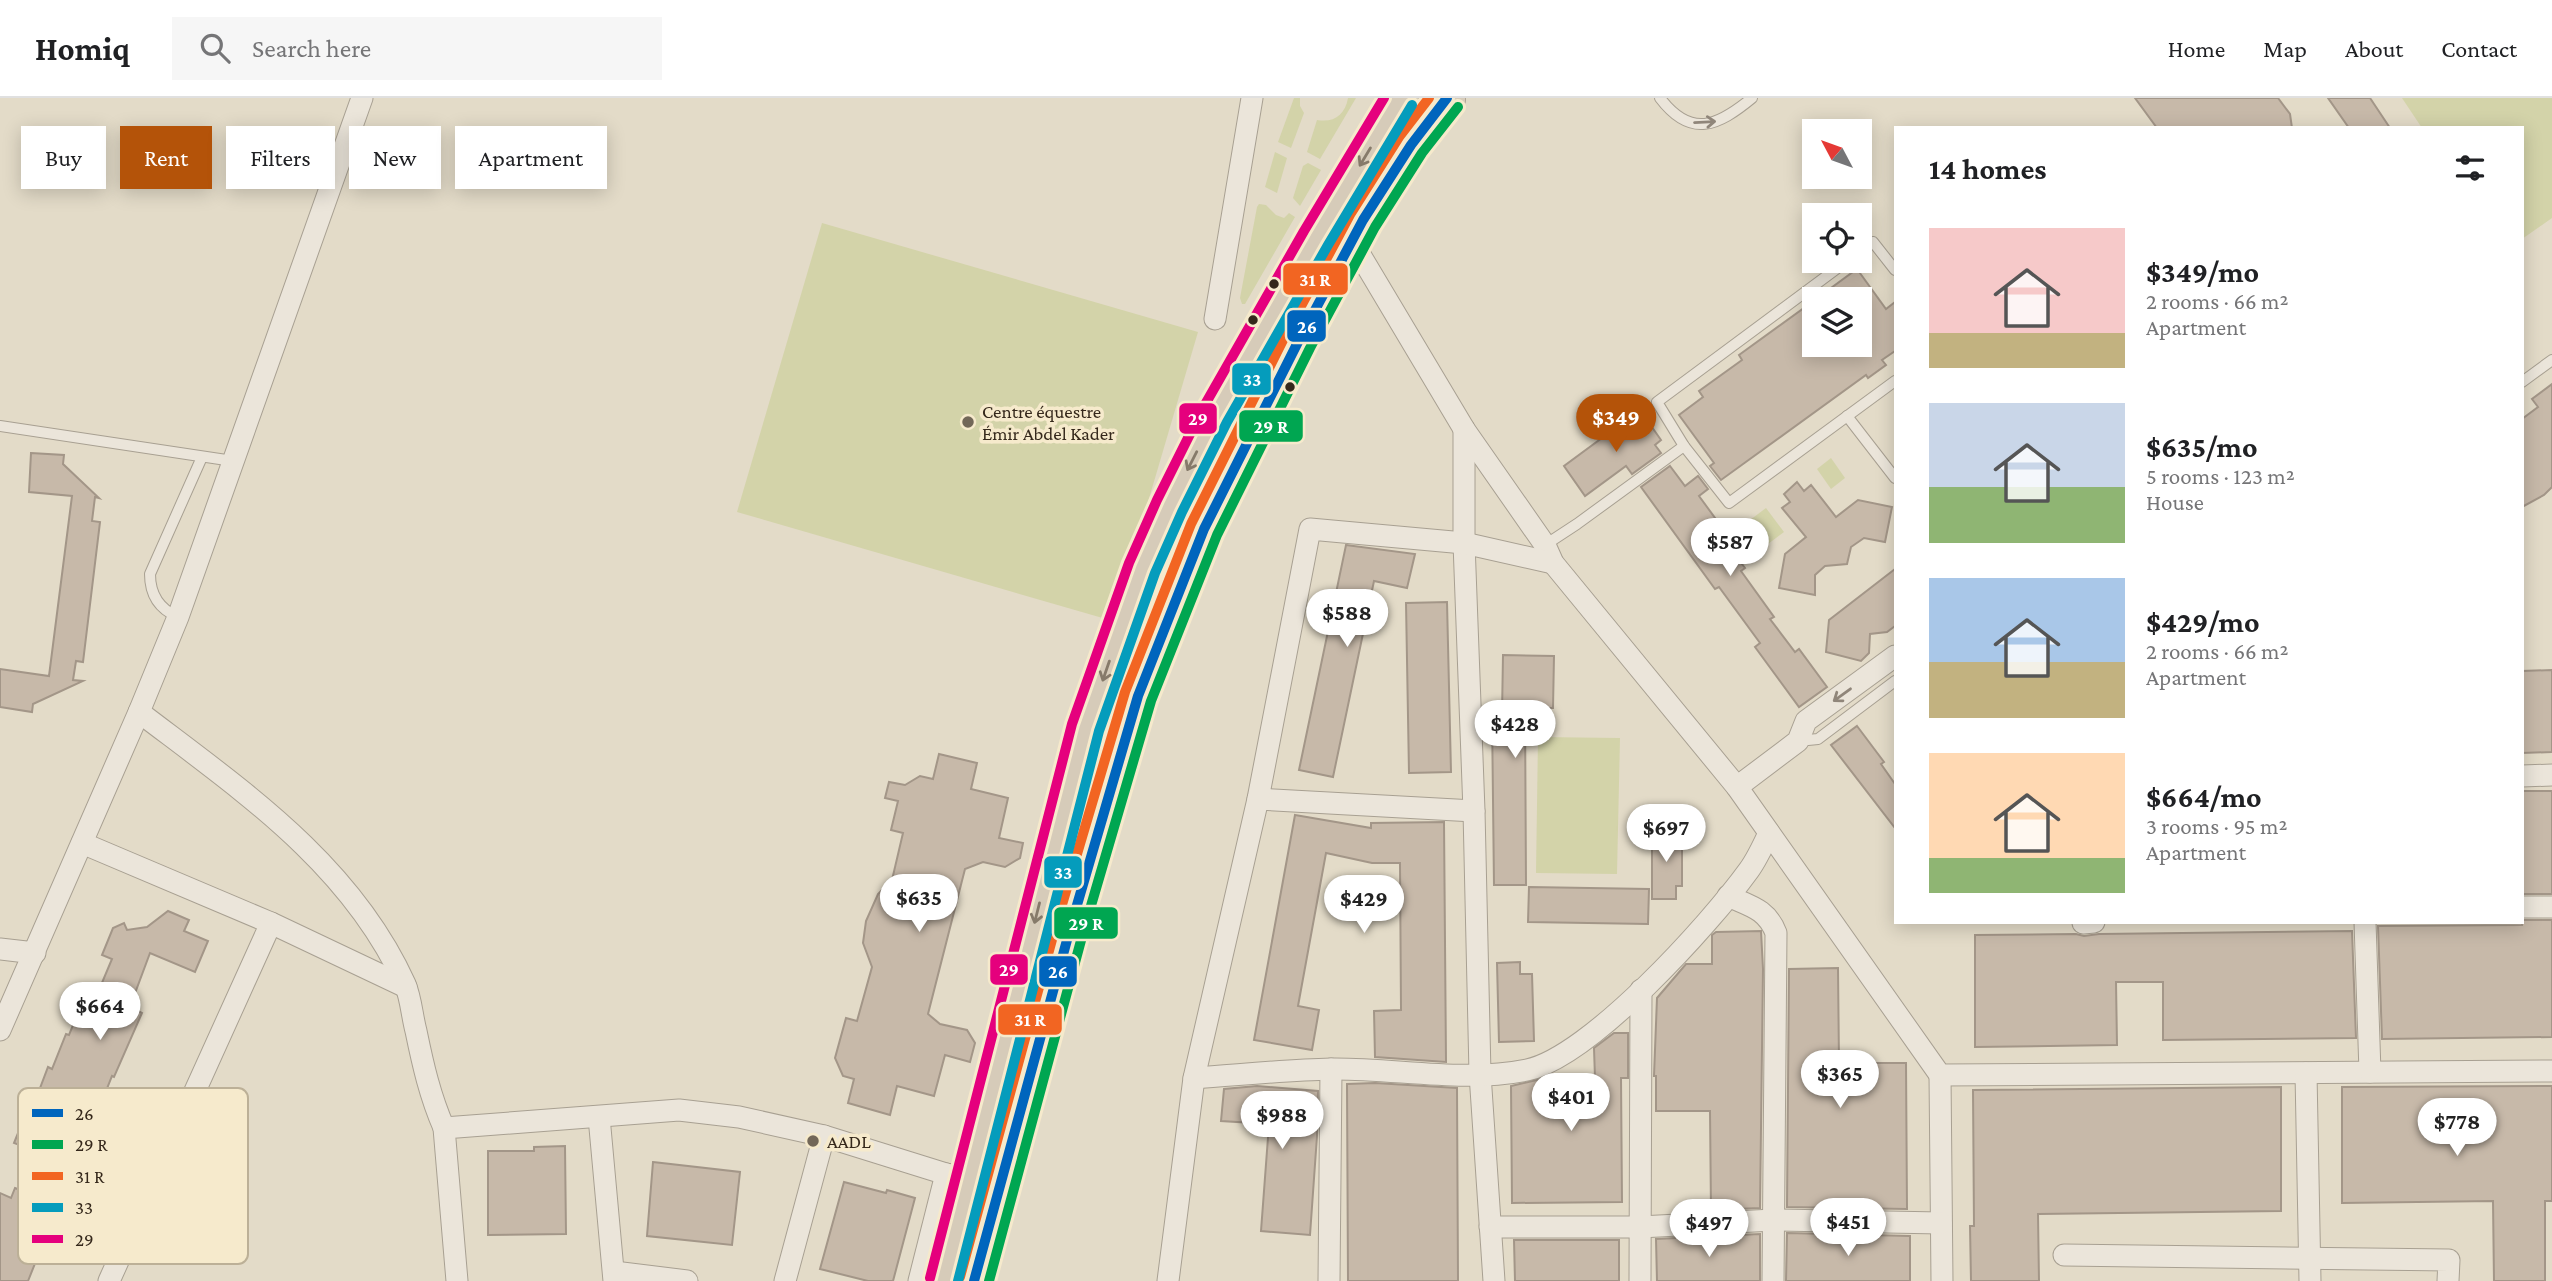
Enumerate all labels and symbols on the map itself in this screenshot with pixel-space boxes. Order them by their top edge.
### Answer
one-way arrow [1693,116,1716,129]
north arrow [1802,119,1872,189]
one-way arrow [1358,146,1372,166]
line badge: 31 R [1282,262,1349,296]
text: 31 R [1299,269,1331,290]
unlabelled marker [1267,277,1281,291]
line badge: 26 [1286,309,1327,343]
unlabelled marker [1246,313,1260,327]
text: 26 [1297,316,1317,337]
line badge: 33 [1231,362,1272,396]
text: 33 [1243,369,1261,390]
unlabelled marker [1283,380,1297,394]
pin: $349 [1575,394,1657,454]
place label: Centre équestre Émir Abdel Kader [982,401,1115,444]
line badge: 29 [1178,402,1218,435]
text: 29 [1188,408,1208,429]
line badge: 29 R [1238,409,1304,443]
marker: Centre équestre Émir Abdel Kader [960,414,976,430]
text: 29 R [1253,416,1289,437]
one-way arrow [1184,450,1198,471]
pin: $587 [1689,518,1771,578]
pin: $588 [1306,589,1388,649]
one-way arrow [1099,660,1112,682]
one-way arrow [1833,688,1852,702]
pin: $428 [1474,700,1556,760]
pin: $697 [1625,804,1707,864]
line badge: 33 [1043,855,1083,889]
text: 33 [1054,862,1072,883]
pin: $635 [878,874,960,934]
pin: $429 [1323,876,1405,935]
one-way arrow [1030,902,1043,924]
line badge: 29 R [1053,906,1119,940]
text: 29 R [1068,913,1104,934]
line badge: 29 [989,953,1029,986]
line badge: 26 [1038,955,1078,988]
text: 29 [999,959,1019,980]
text: 26 [1048,961,1068,982]
pin: $664 [59,982,141,1042]
line badge: 31 R [997,1003,1063,1036]
text: 31 R [1014,1009,1046,1030]
pin: $365 [1799,1051,1881,1110]
pin: $401 [1530,1074,1612,1133]
legend [18,1088,248,1264]
pin: $988 [1241,1091,1323,1151]
pin: $778 [2416,1098,2498,1158]
text: 26 [75,1103,94,1124]
place label: AADL [827,1131,871,1152]
marker: AADL [805,1133,821,1149]
text: 29 R [75,1134,108,1155]
text: 31 R [75,1166,105,1187]
text: 33 [75,1197,93,1218]
pin: $451 [1807,1198,1889,1258]
pin: $497 [1668,1200,1750,1259]
text: 29 [75,1229,94,1250]

